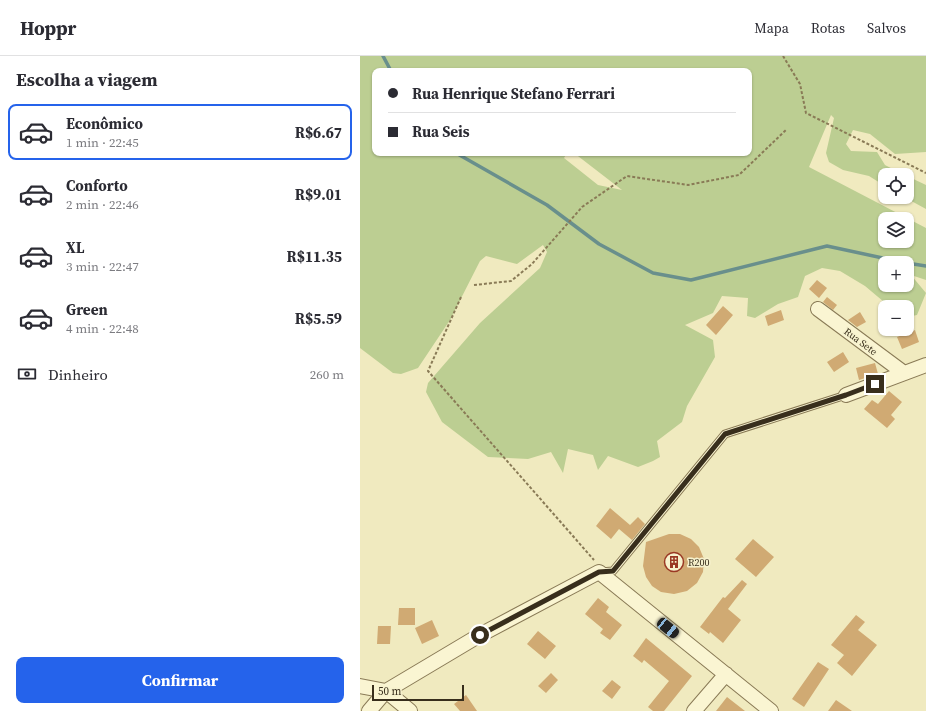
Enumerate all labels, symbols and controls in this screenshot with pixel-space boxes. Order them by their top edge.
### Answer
text: Hoppr [20,15,76,41]
text: Mapa [754,18,789,38]
text: Rotas [811,18,845,38]
text: Salvos [867,18,906,38]
text: Escolha a viagem [16,67,158,92]
text: Rua Henrique Stefano Ferrari [412,83,615,104]
text: Econômico [66,113,143,134]
icon: car [18,114,54,150]
text: Rua Seis [412,121,470,142]
text: R$6.67 [295,122,342,143]
text: 1 min · 22:45 [66,134,139,151]
map controls [878,168,914,336]
button: locate [878,168,914,204]
text: Conforto [66,175,128,196]
icon: car [18,176,54,212]
text: R$9.01 [295,184,342,205]
text: 2 min · 22:46 [66,196,139,213]
button: layers [878,212,914,248]
text: XL [66,237,85,258]
icon: car [18,238,54,274]
text: R$11.35 [287,246,342,267]
button: + [878,256,914,292]
text: 3 min · 22:47 [66,258,139,275]
text: Green [66,299,108,320]
icon: car [18,300,54,336]
button: − [878,300,914,336]
text: R$5.59 [295,308,342,329]
text: 4 min · 22:48 [66,320,139,337]
street label: Rua Sete [842,325,880,358]
icon: cash [16,363,38,385]
text: Dinheiro [48,364,108,385]
text: 260 m [310,366,344,383]
route end [866,375,884,393]
building icon: R200 [663,551,685,573]
place label: R200 [688,556,710,569]
car [655,616,681,640]
route start [471,626,489,644]
button: Confirmar [16,657,344,703]
scale bar [372,683,464,702]
text: 50 m [378,684,401,699]

